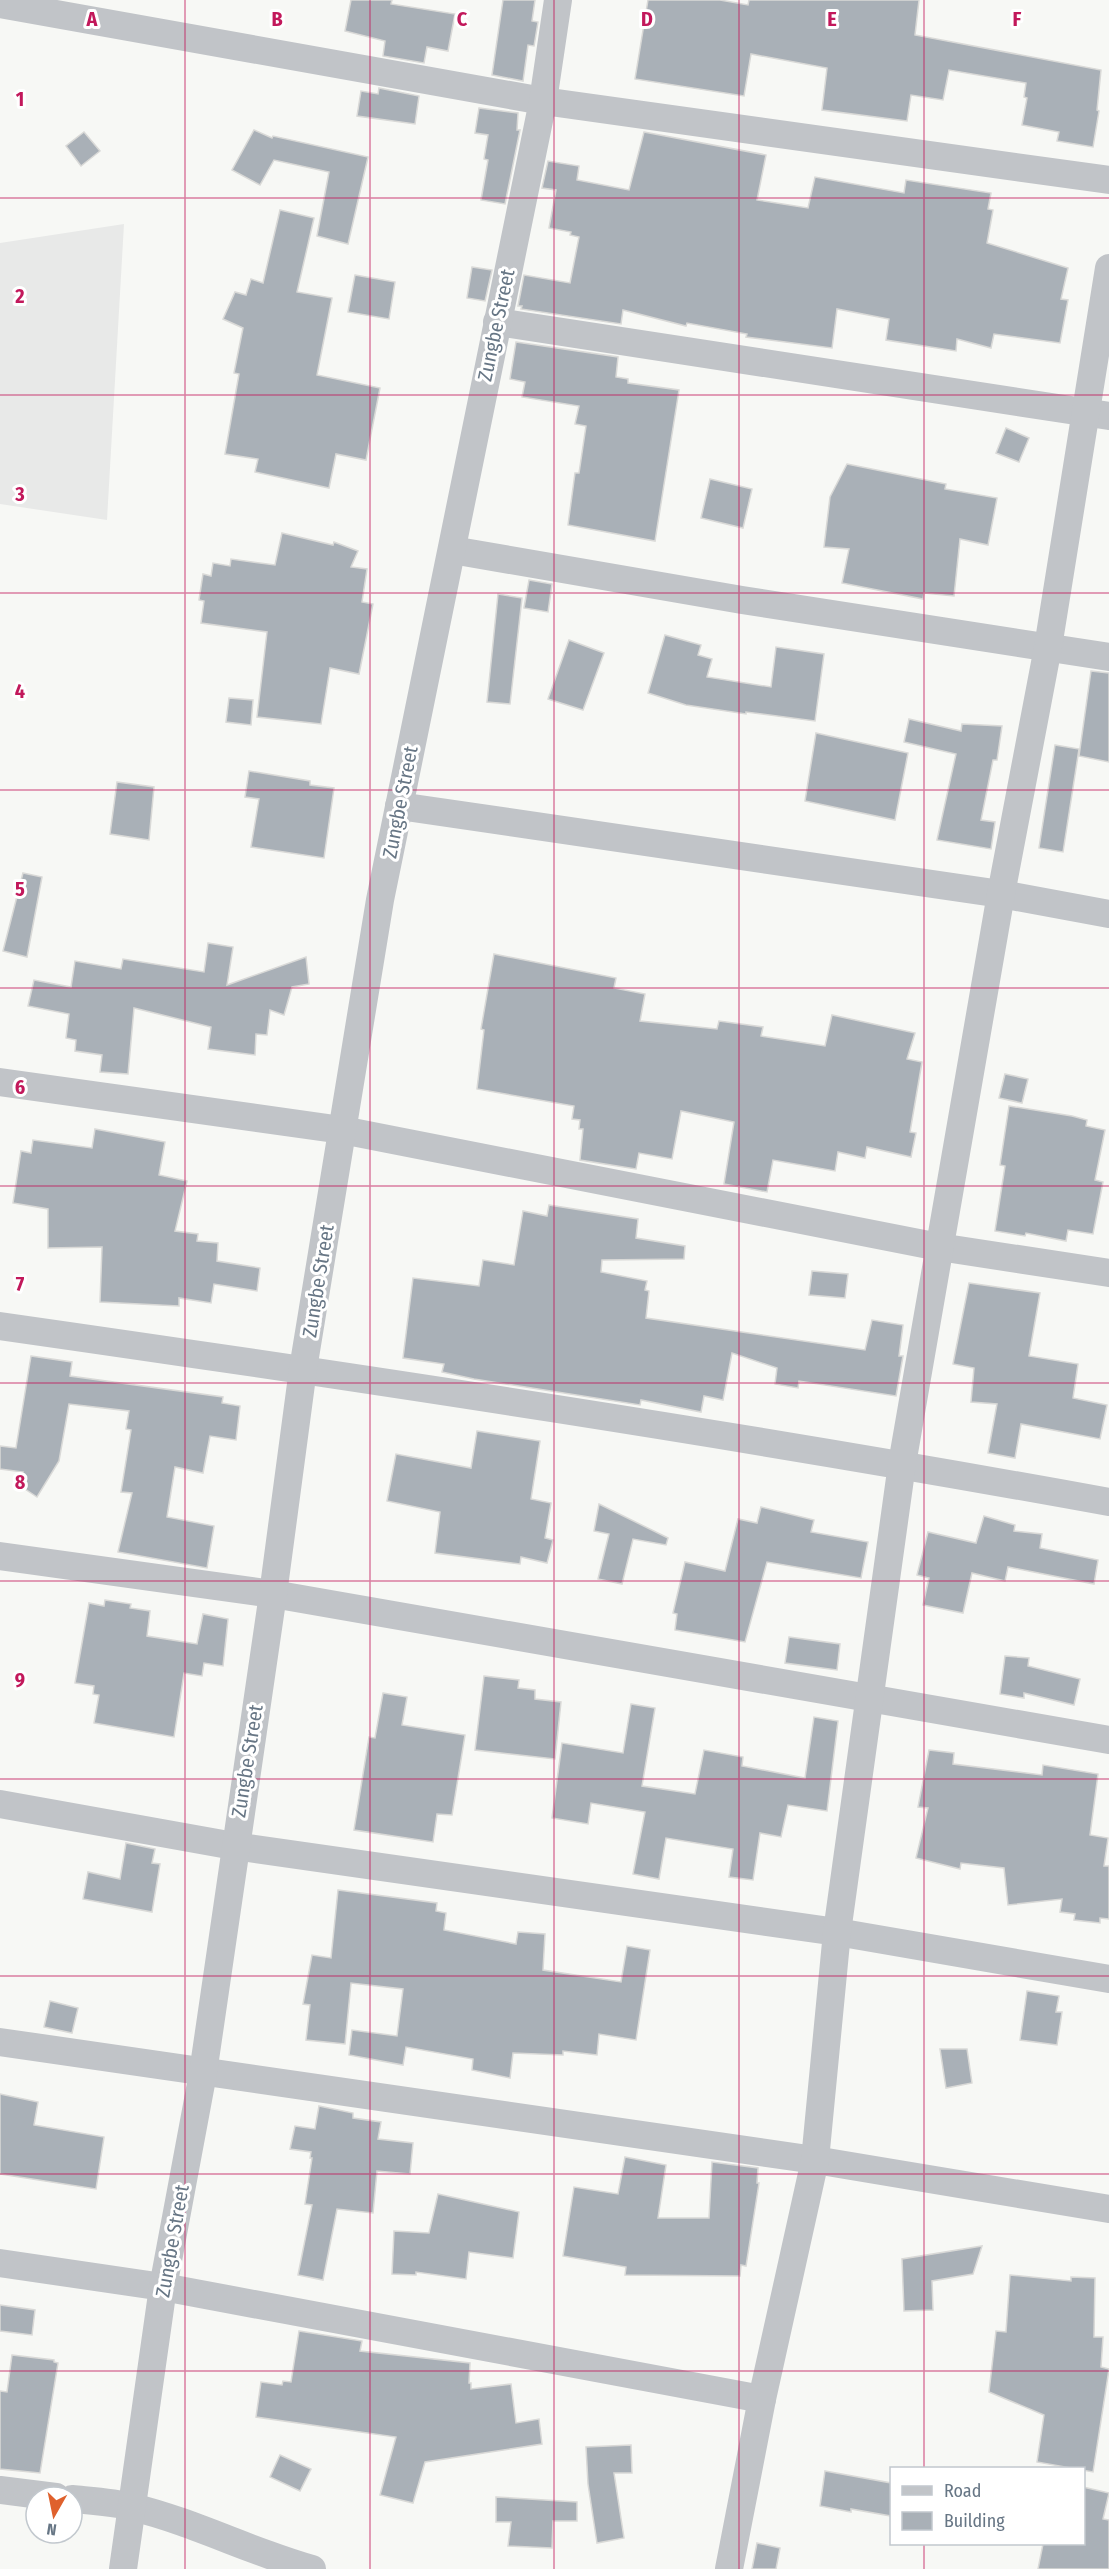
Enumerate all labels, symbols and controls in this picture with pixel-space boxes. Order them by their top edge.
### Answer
text: A [86,7,99,31]
text: B [271,7,283,31]
text: C [457,7,468,31]
text: D [641,7,653,31]
text: E [827,7,837,31]
text: F [1013,7,1022,31]
text: 1 [16,87,24,111]
street label: Zungbe Street [472,266,520,383]
text: 2 [14,284,25,308]
text: 3 [14,482,25,506]
text: 4 [15,679,25,703]
street label: Zungbe Street [377,743,423,860]
text: 5 [15,877,25,901]
text: 6 [15,1075,25,1099]
street label: Zungbe Street [297,1222,339,1339]
text: 7 [16,1272,25,1296]
text: 8 [15,1470,26,1494]
text: 9 [15,1668,25,1692]
street label: Zungbe Street [226,1702,268,1819]
street label: Zungbe Street [150,2182,194,2299]
legend [890,2467,1085,2545]
text: Road [944,2480,981,2502]
north arrow [24,2485,84,2545]
text: Building [944,2510,1005,2532]
text: N [46,2519,58,2539]

